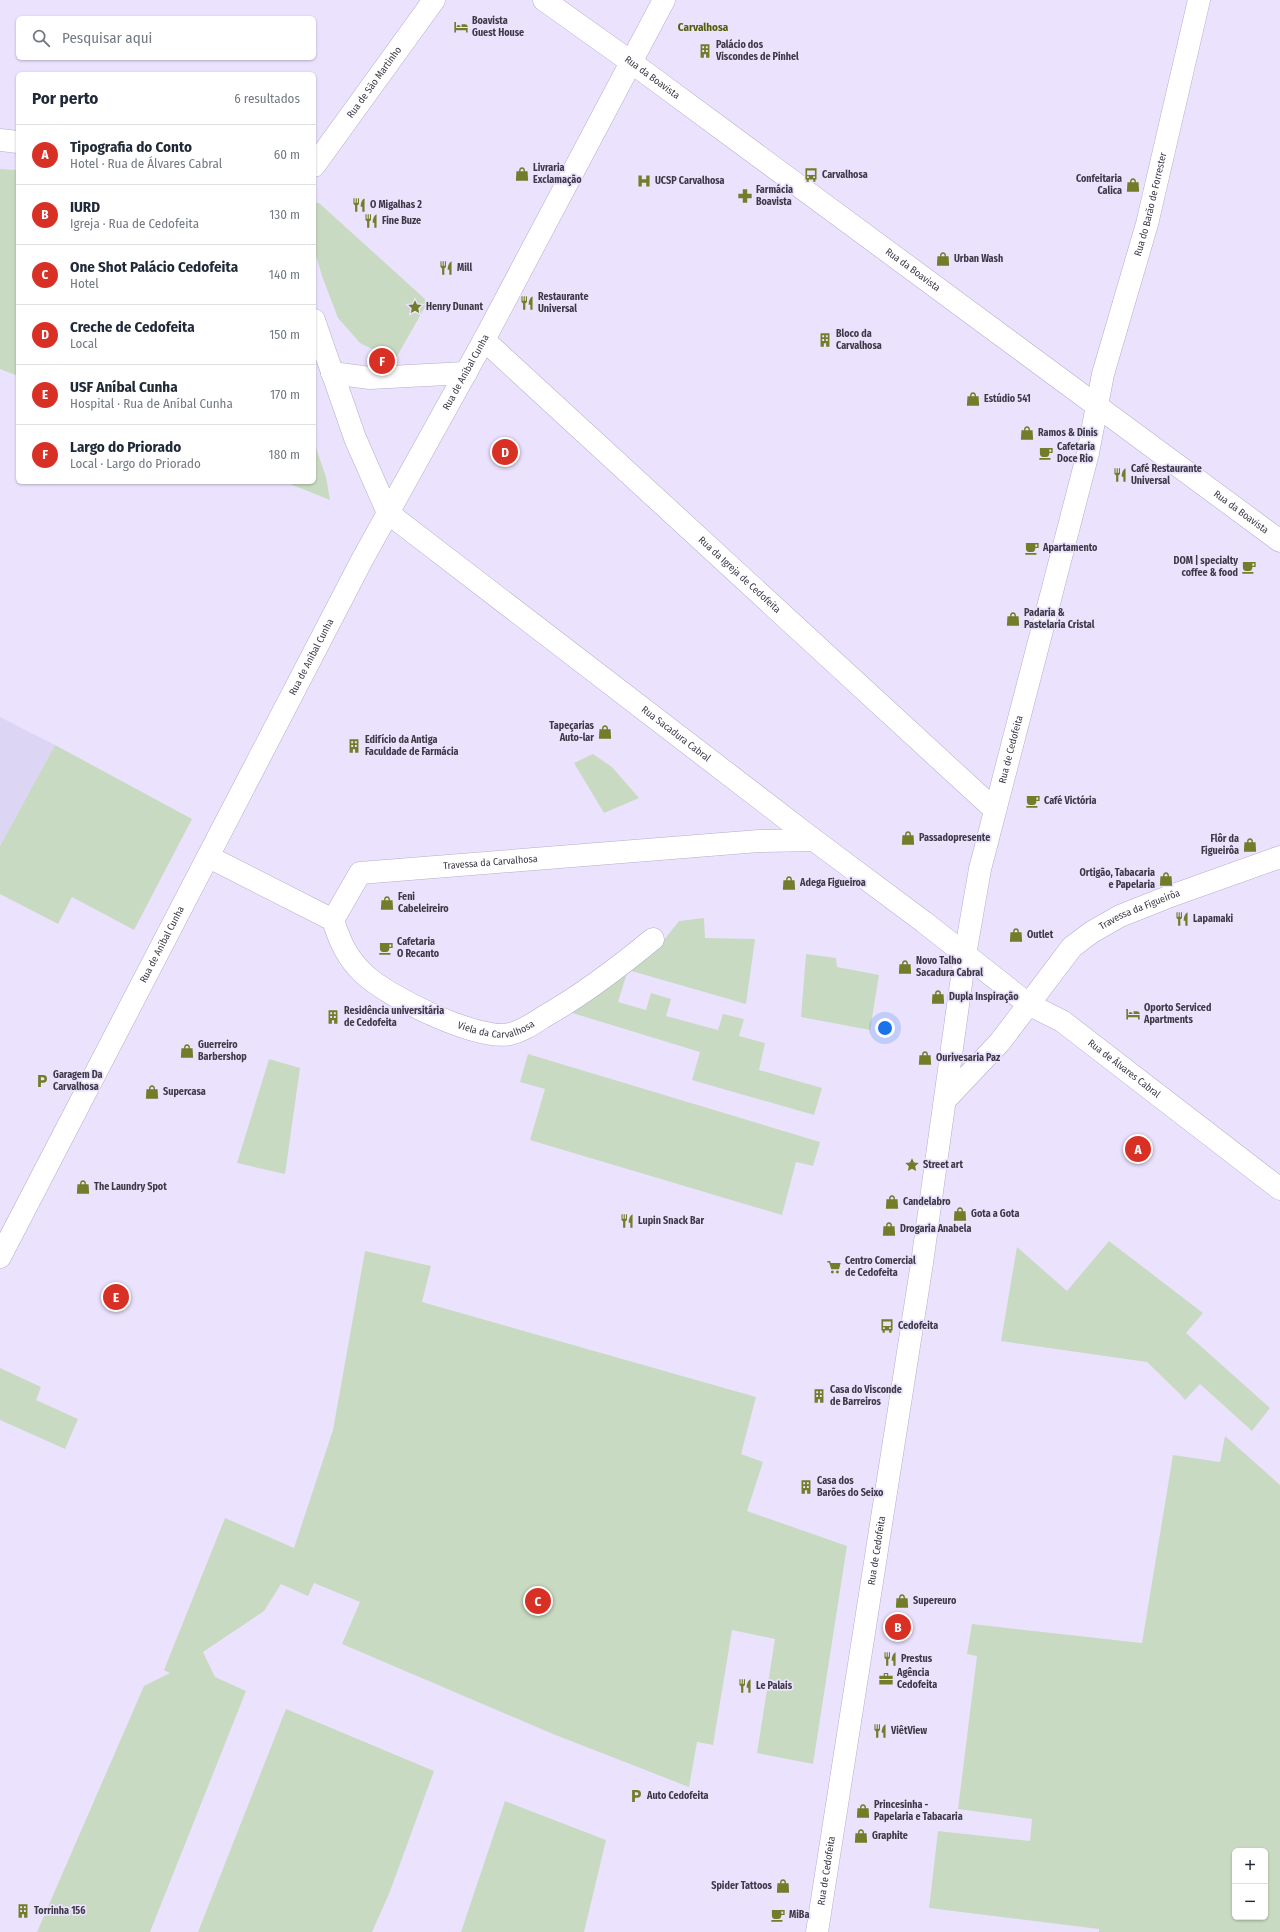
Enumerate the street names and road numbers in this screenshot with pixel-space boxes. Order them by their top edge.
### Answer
street label: Rua de São Martinho [344,44,404,121]
street label: Rua da Boavista [622,53,682,102]
street label: Rua do Barão de Forrester [1132,151,1170,258]
street label: Rua da Boavista [883,246,943,294]
street label: Rua de Aníbal Cunha [440,332,492,412]
street label: Rua da Boavista [1211,488,1271,537]
street label: Rua da Igreja de Cedofeita [696,534,783,616]
street label: Rua de Aníbal Cunha [287,617,336,697]
street label: Rua Sacadura Cabral [639,704,713,765]
street label: Rua de Cedofeita [996,714,1026,785]
street label: Travessa da Carvalhosa [443,853,538,872]
street label: Travessa da Figueirôa [1097,887,1182,933]
street label: Rua de Aníbal Cunha [137,904,187,985]
street label: Viela da Carvalhosa [456,1018,537,1041]
street label: Rua de Álvares Cabral [1085,1037,1163,1101]
street label: Rua de Cedofeita [866,1515,888,1586]
street label: Rua de Cedofeita [815,1835,838,1906]

